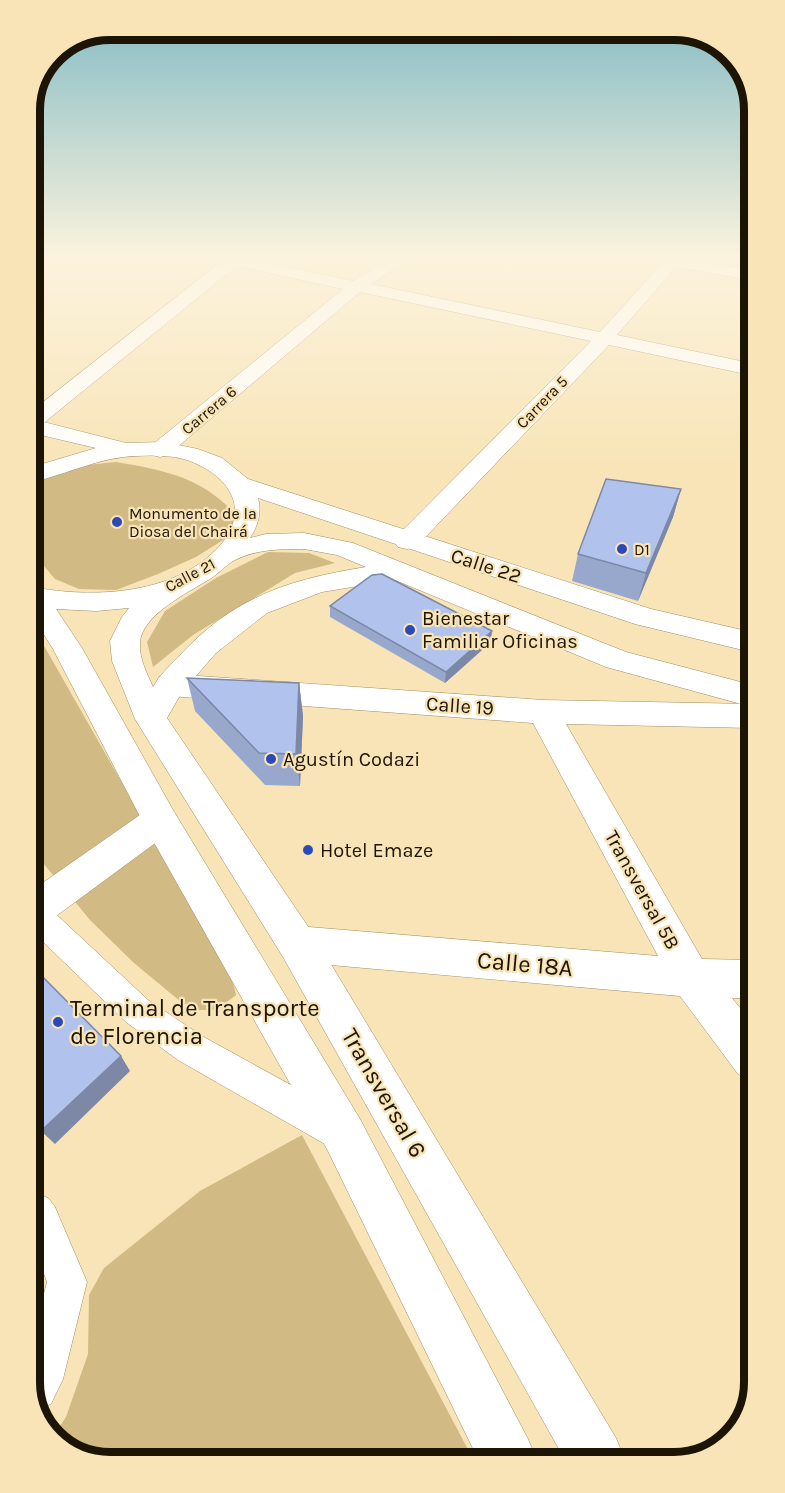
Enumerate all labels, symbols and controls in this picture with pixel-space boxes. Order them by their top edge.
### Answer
street label: Carrera 5 [512,372,572,432]
street label: Carrera 6 [178,382,240,438]
place label: Monumento de la Diosa del Chairá [129,504,257,541]
marker: Monumento de la Diosa del Chairá [110,515,124,529]
place label: D1 [634,540,650,559]
marker: D1 [615,542,629,556]
street label: Calle 22 [448,544,524,588]
street label: Calle 21 [162,554,218,596]
place label: Bienestar Familiar Oficinas [422,607,578,653]
marker: Bienestar Familiar Oficinas [403,623,417,637]
street label: Calle 19 [425,692,495,720]
place label: Agustín Codazi [283,748,420,771]
marker: Agustín Codazi [264,752,278,766]
street label: Transversal 5B [600,826,684,954]
place label: Hotel Emaze [320,839,433,862]
marker: Hotel Emaze [301,843,315,857]
street label: Calle 18A [476,946,574,982]
place label: Terminal de Transporte de Florencia [70,994,320,1050]
marker: Terminal de Transporte de Florencia [51,1015,65,1029]
street label: Transversal 6 [336,1024,432,1162]

